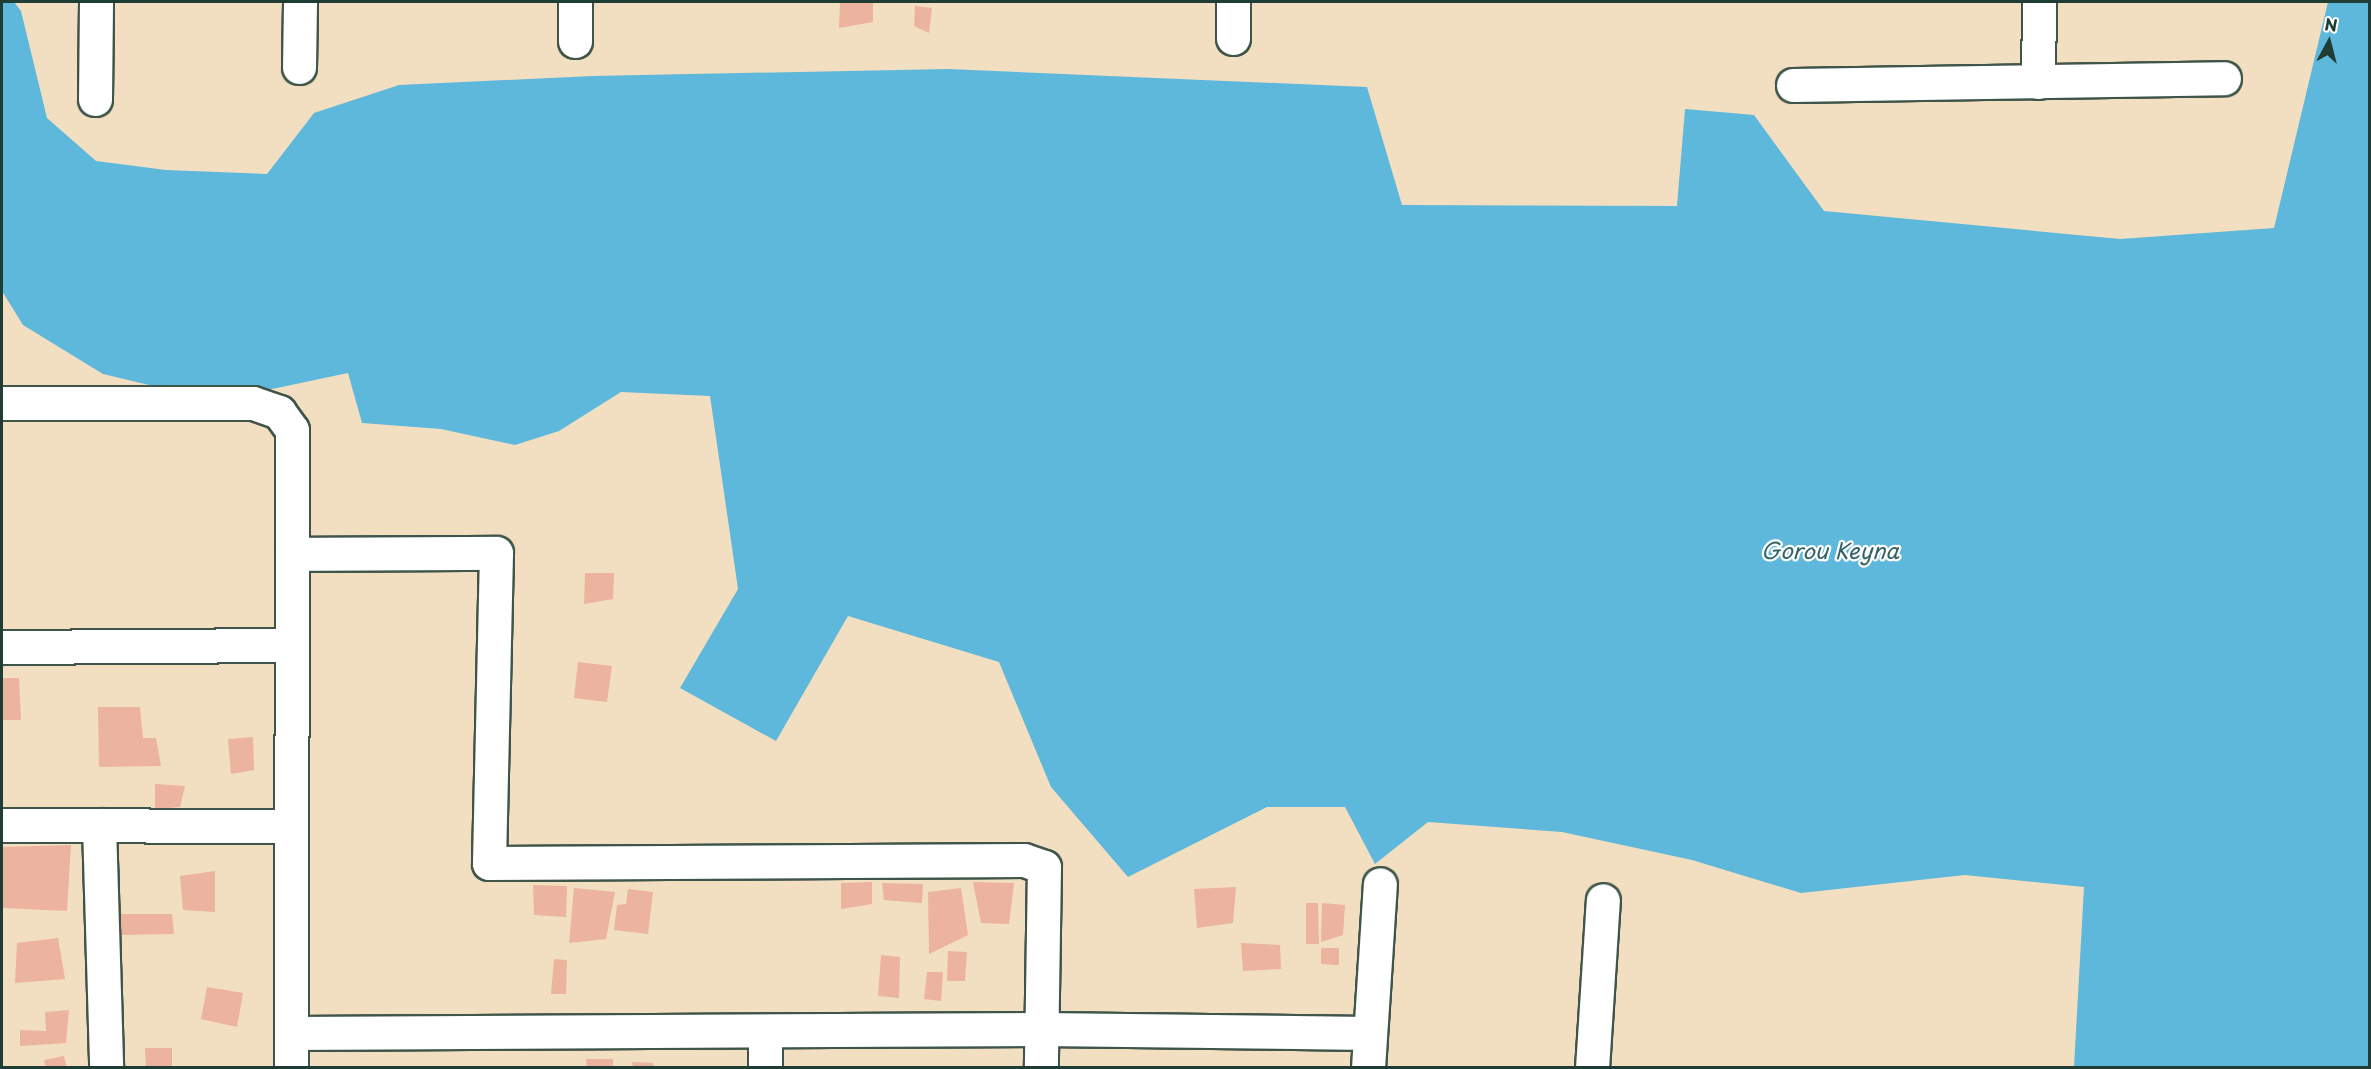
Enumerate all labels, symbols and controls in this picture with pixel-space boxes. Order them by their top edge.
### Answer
text: N [2323,11,2339,37]
north arrow [2299,12,2359,72]
water label: Gorou Keyna [1761,537,1899,563]

